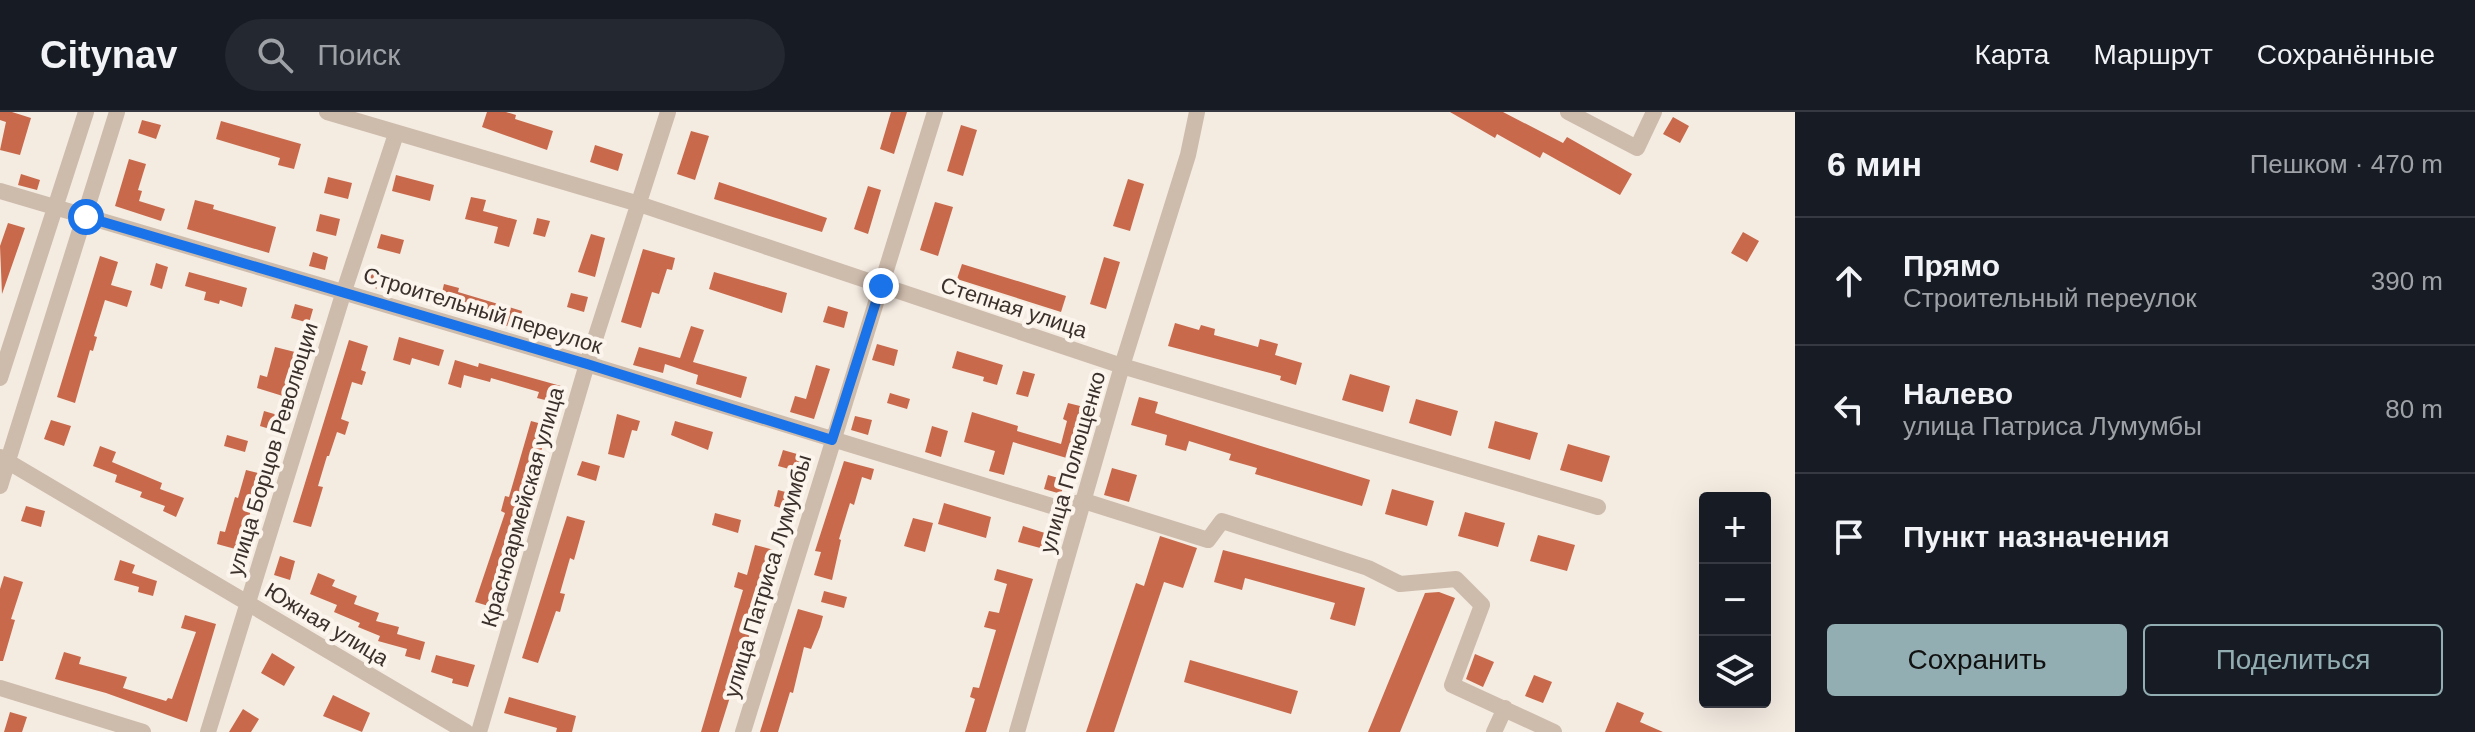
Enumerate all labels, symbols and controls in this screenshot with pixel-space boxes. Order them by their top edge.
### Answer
search box [225,19,785,91]
icon: search [253,33,297,77]
text: Citynav [40,34,177,76]
text: Поиск [317,38,400,71]
text: Карта [1974,39,2049,70]
text: Маршрут [2093,39,2213,70]
text: Сохранённые [2257,39,2435,70]
text: 6 мин [1827,145,1922,183]
text: Пешком · 470 m [2250,149,2443,179]
route start [68,199,104,235]
text: Прямо [1903,249,2000,282]
icon: ahead [1827,259,1871,303]
street label: Строительный переулок [360,262,606,359]
text: 390 m [2371,266,2443,296]
route end [863,268,899,304]
street label: Степная улица [937,272,1091,343]
text: Строительный переулок [1903,283,2197,313]
street label: улица Борцов Революции [222,319,323,579]
street label: улица Полющенко [1035,368,1110,556]
text: Налево [1903,377,2013,410]
street label: Красноармейская улица [476,383,569,630]
icon: left [1827,387,1871,431]
text: 80 m [2385,394,2443,424]
text: улица Патриса Лумумбы [1903,411,2202,441]
street label: улица Патриса Лумумбы [719,452,816,701]
map controls [1699,492,1771,708]
button: + [1699,492,1771,564]
icon: arrive [1827,515,1871,559]
text: Пункт назначения [1903,520,2170,553]
button: − [1699,564,1771,636]
street label: Южная улица [260,578,394,672]
button: Сохранить [1827,624,2127,696]
button: Поделиться [2143,624,2443,696]
button: layers [1699,636,1771,708]

